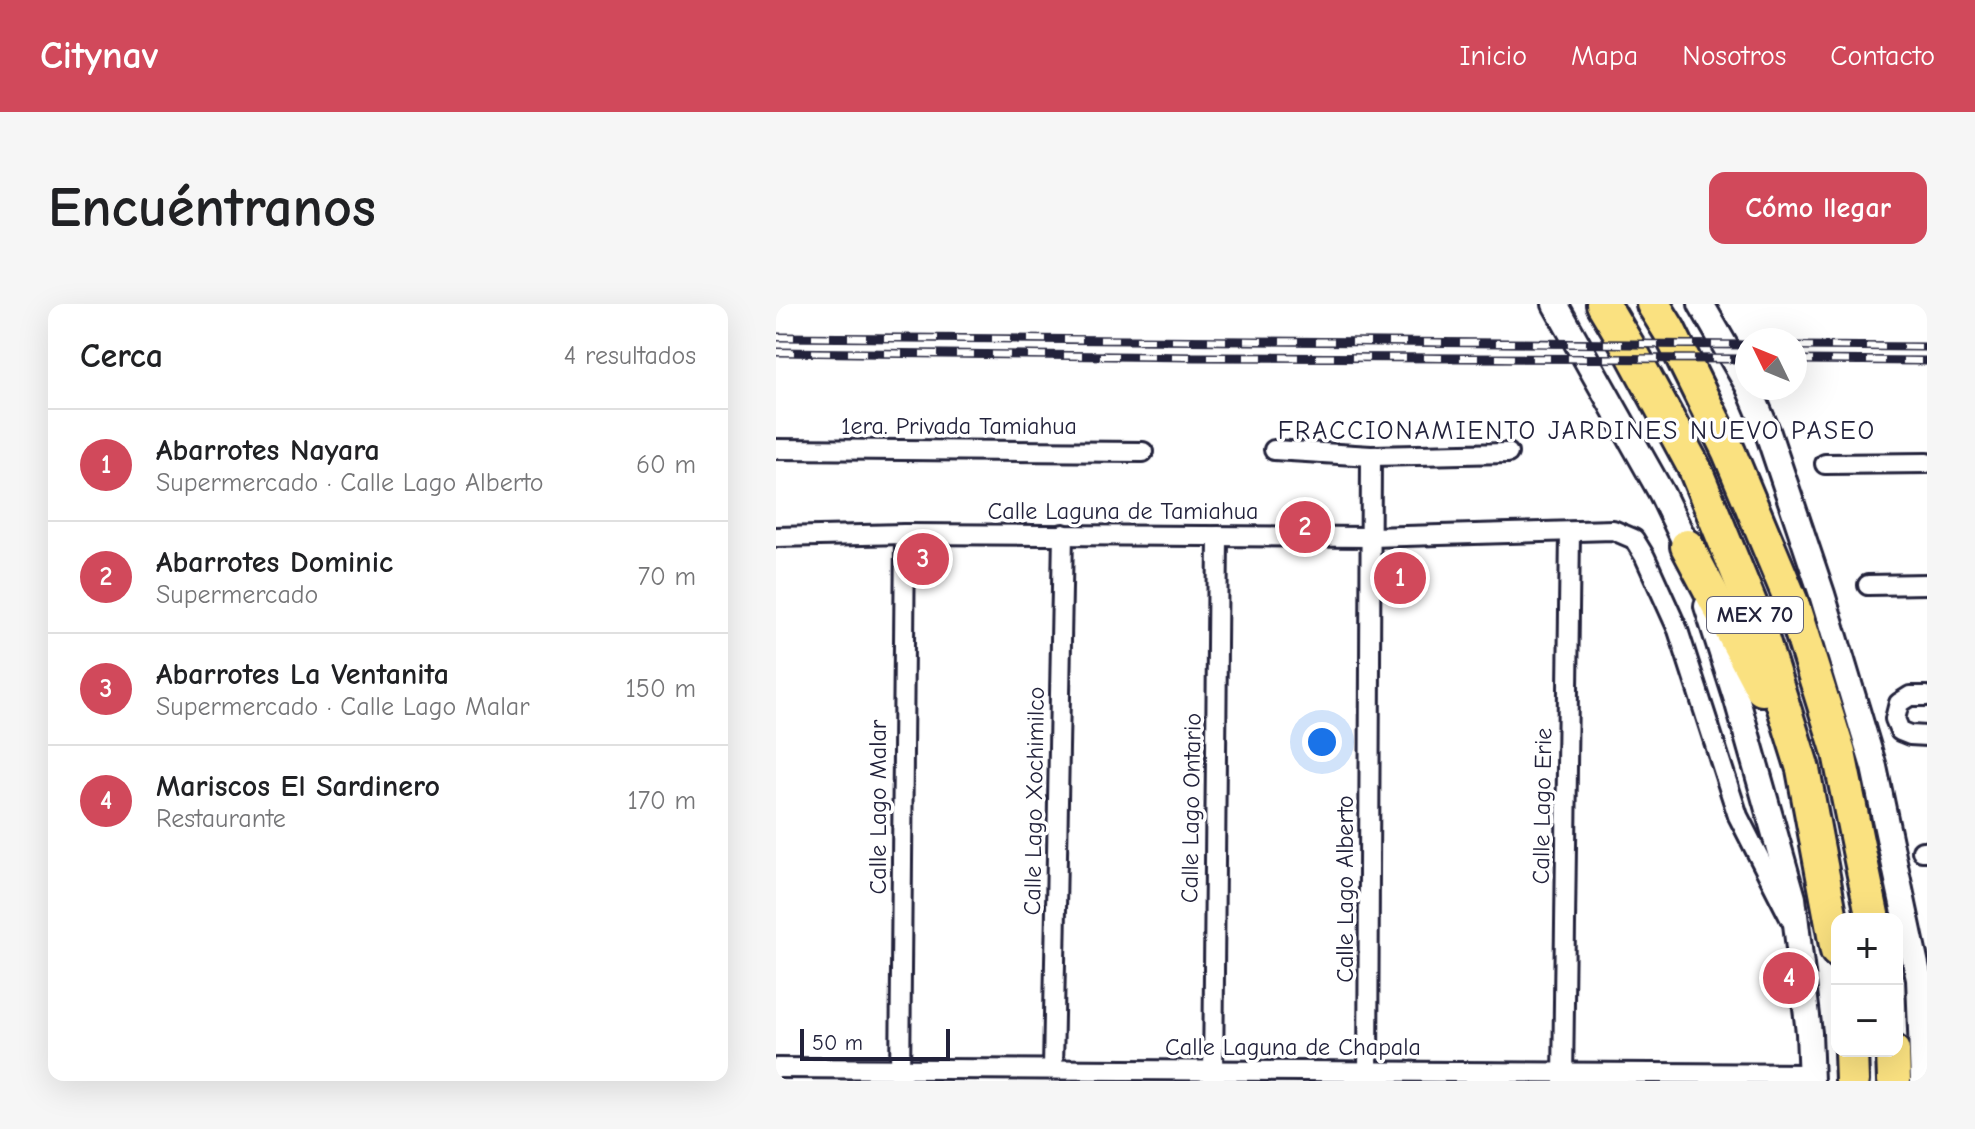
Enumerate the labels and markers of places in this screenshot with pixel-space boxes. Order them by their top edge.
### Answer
pin: 2 [1279,497,1331,557]
pin: 3 [897,529,949,589]
pin: 1 [1374,548,1426,608]
pin: 4 [1763,948,1815,1008]

